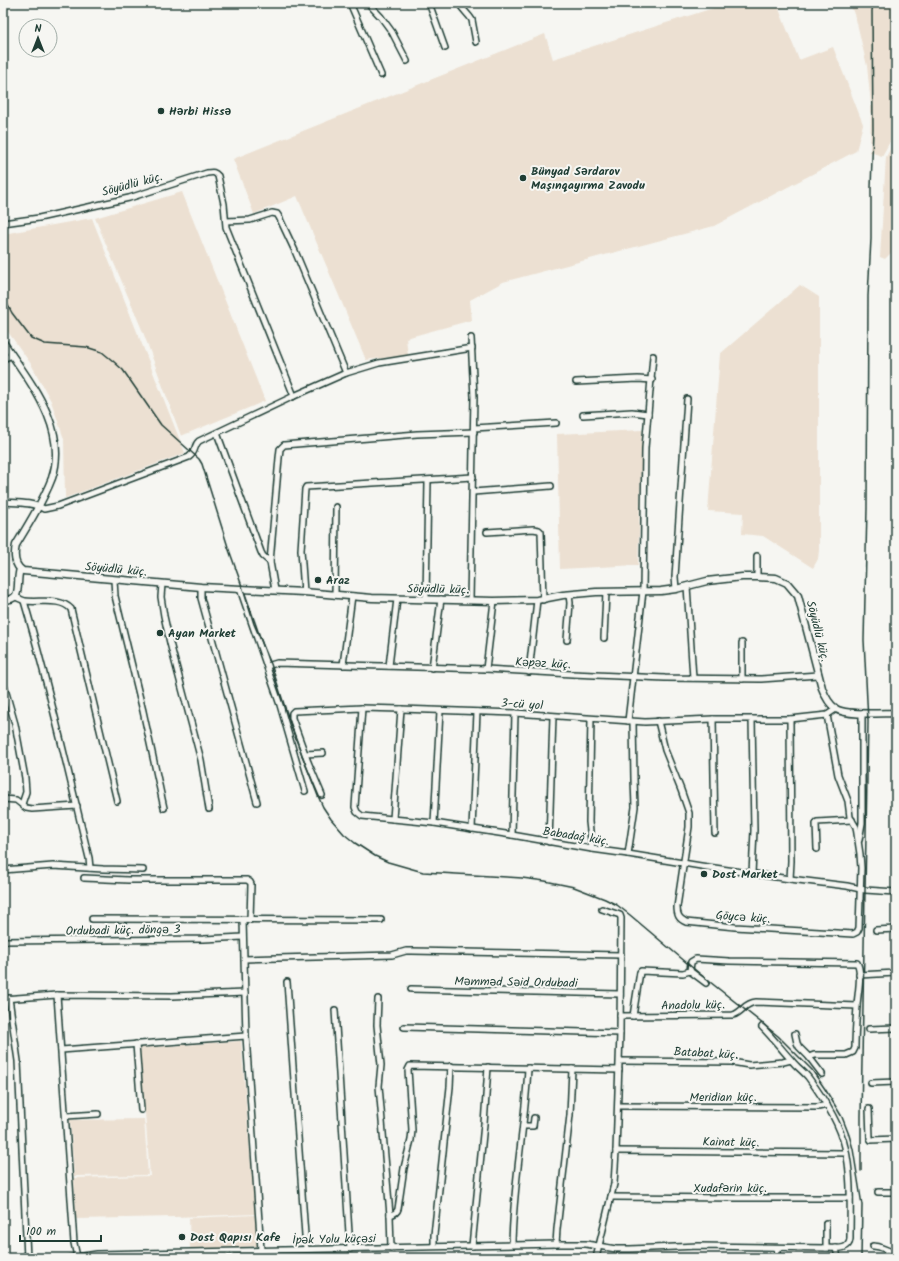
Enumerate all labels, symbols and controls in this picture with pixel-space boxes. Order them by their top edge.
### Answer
north arrow [18,18,58,58]
text: N [35,20,42,38]
place label: Hərbi Hissə [169,102,232,121]
marker: Hərbi Hissə [156,106,166,116]
place label: Bünyad Sərdarov Maşınqayırma Zavodu [531,162,645,195]
street label: Söyüdlü küç. [100,167,165,202]
marker: Bünyad Sərdarov Maşınqayırma Zavodu [518,173,528,183]
street label: Söyüdlü küç. [84,557,148,582]
place label: Araz [326,571,350,590]
marker: Araz [313,575,323,585]
street label: Söyüdlü küç. [407,579,469,600]
street label: Söyüdlü küç. [801,599,834,664]
place label: Ayan Market [168,624,236,643]
marker: Ayan Market [155,628,165,638]
street label: Kəpəz küç. [515,653,572,674]
street label: 3-cü yol [500,694,544,715]
street label: Babadağ küç. [541,822,611,851]
place label: Dost Market [712,865,778,884]
marker: Dost Market [699,869,709,879]
street label: Göycə küç. [715,906,771,929]
street label: Ordubadi küç. döngə 3 [65,920,181,941]
street label: Məmməd Səid Ordubadi [454,972,579,993]
street label: Anadolu küç. [661,995,725,1016]
street label: Batabat küç. [673,1042,739,1065]
street label: Meridian küç. [690,1088,757,1107]
street label: Kainat küç. [703,1133,760,1152]
street label: Xudafərin küç. [693,1179,767,1198]
scale bar [20,1217,101,1243]
text: 100 m [26,1222,57,1241]
place label: Dost Qapısı Kafe [190,1228,281,1247]
street label: İpək Yolu küçəsi [292,1229,377,1250]
marker: Dost Qapısı Kafe [177,1232,187,1242]

